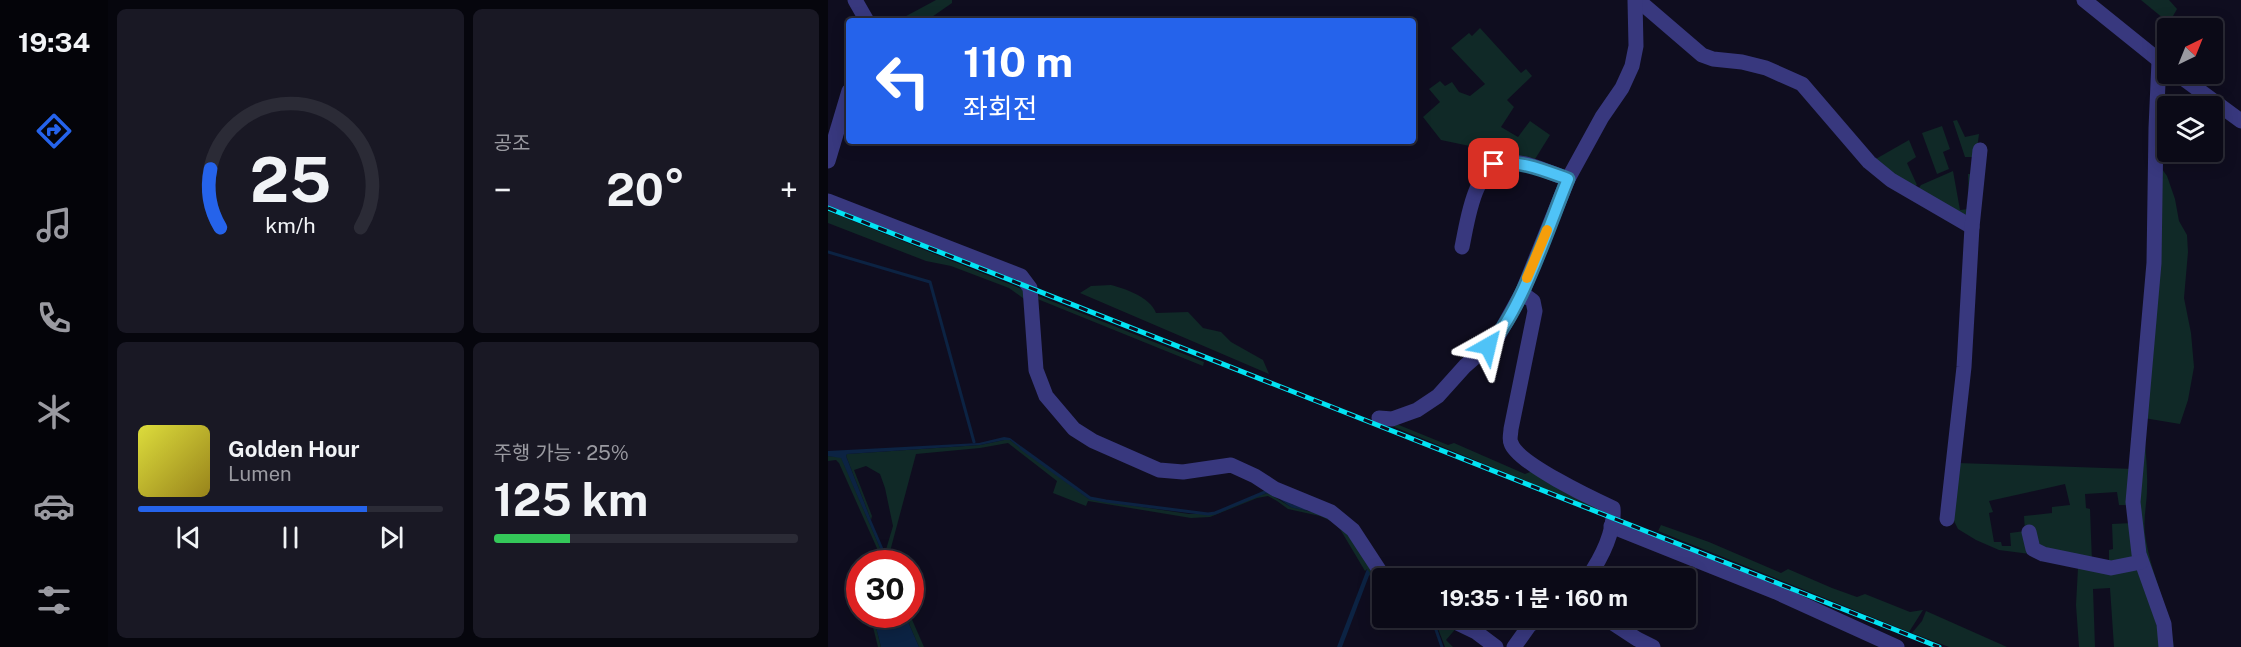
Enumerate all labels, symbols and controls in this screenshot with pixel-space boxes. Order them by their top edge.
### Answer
north arrow [2157,18,2223,84]
map controls [2157,18,2223,162]
text: 19:34 [18,26,90,58]
text: 110 m [963,37,1073,86]
icon: left [864,42,942,120]
text: 좌회전 [963,92,1038,124]
button: layers [2157,96,2223,162]
icon: directions [33,110,75,152]
text: 공조 [494,131,530,155]
pin [1468,138,1519,189]
text: 25 [249,143,331,216]
icon: arrive [1477,147,1510,180]
text: 20° [606,163,685,216]
text: − [494,171,512,209]
text: + [780,171,798,209]
icon: music [33,204,75,246]
text: km/h [265,213,315,238]
icon: phone [33,297,75,339]
position arrow [1456,314,1520,378]
icon: climate [33,391,75,433]
text: Golden Hour [228,436,359,462]
text: 주행 가능 · 25% [494,441,629,465]
text: Lumen [228,462,292,486]
text: 125 km [494,473,648,526]
icon: car [33,485,75,527]
icon: previous [172,521,205,554]
icon: pause [274,521,307,554]
icon: next [375,521,408,554]
speed limit sign: 30 [846,550,924,628]
icon: filters [33,579,75,621]
text: 19:35 · 1 분 · 160 m [1440,585,1628,611]

